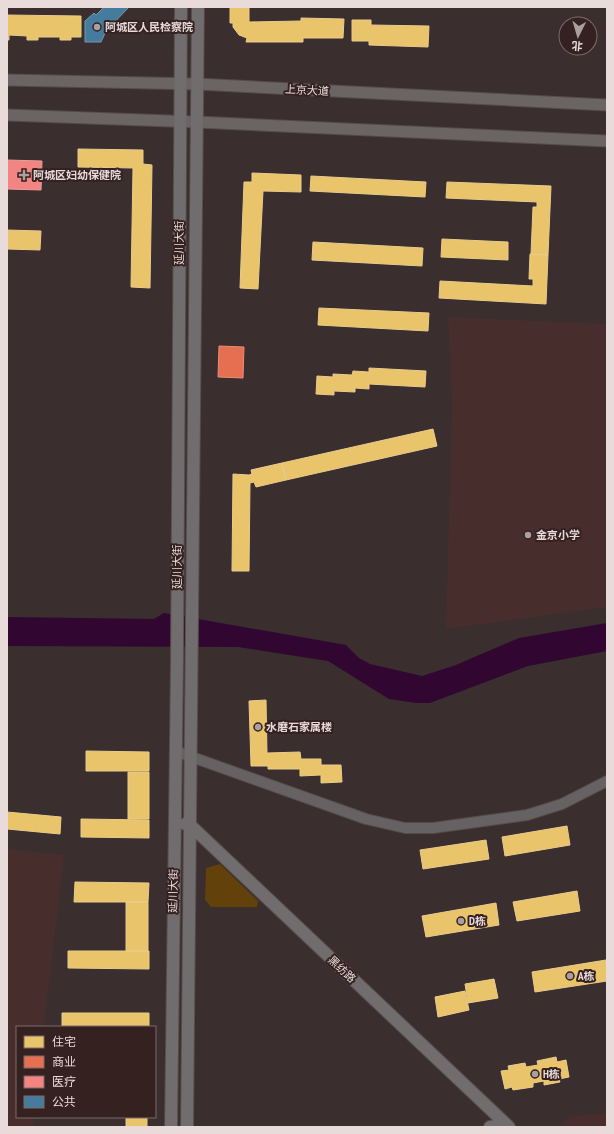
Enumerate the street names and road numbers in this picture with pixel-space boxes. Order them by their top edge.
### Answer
street label: 上京大道 [285,82,329,98]
street label: 延川大街 [172,221,186,265]
street label: 延川大街 [170,545,184,589]
street label: 延川大街 [166,869,180,913]
street label: 黑纺路 [325,953,359,985]

